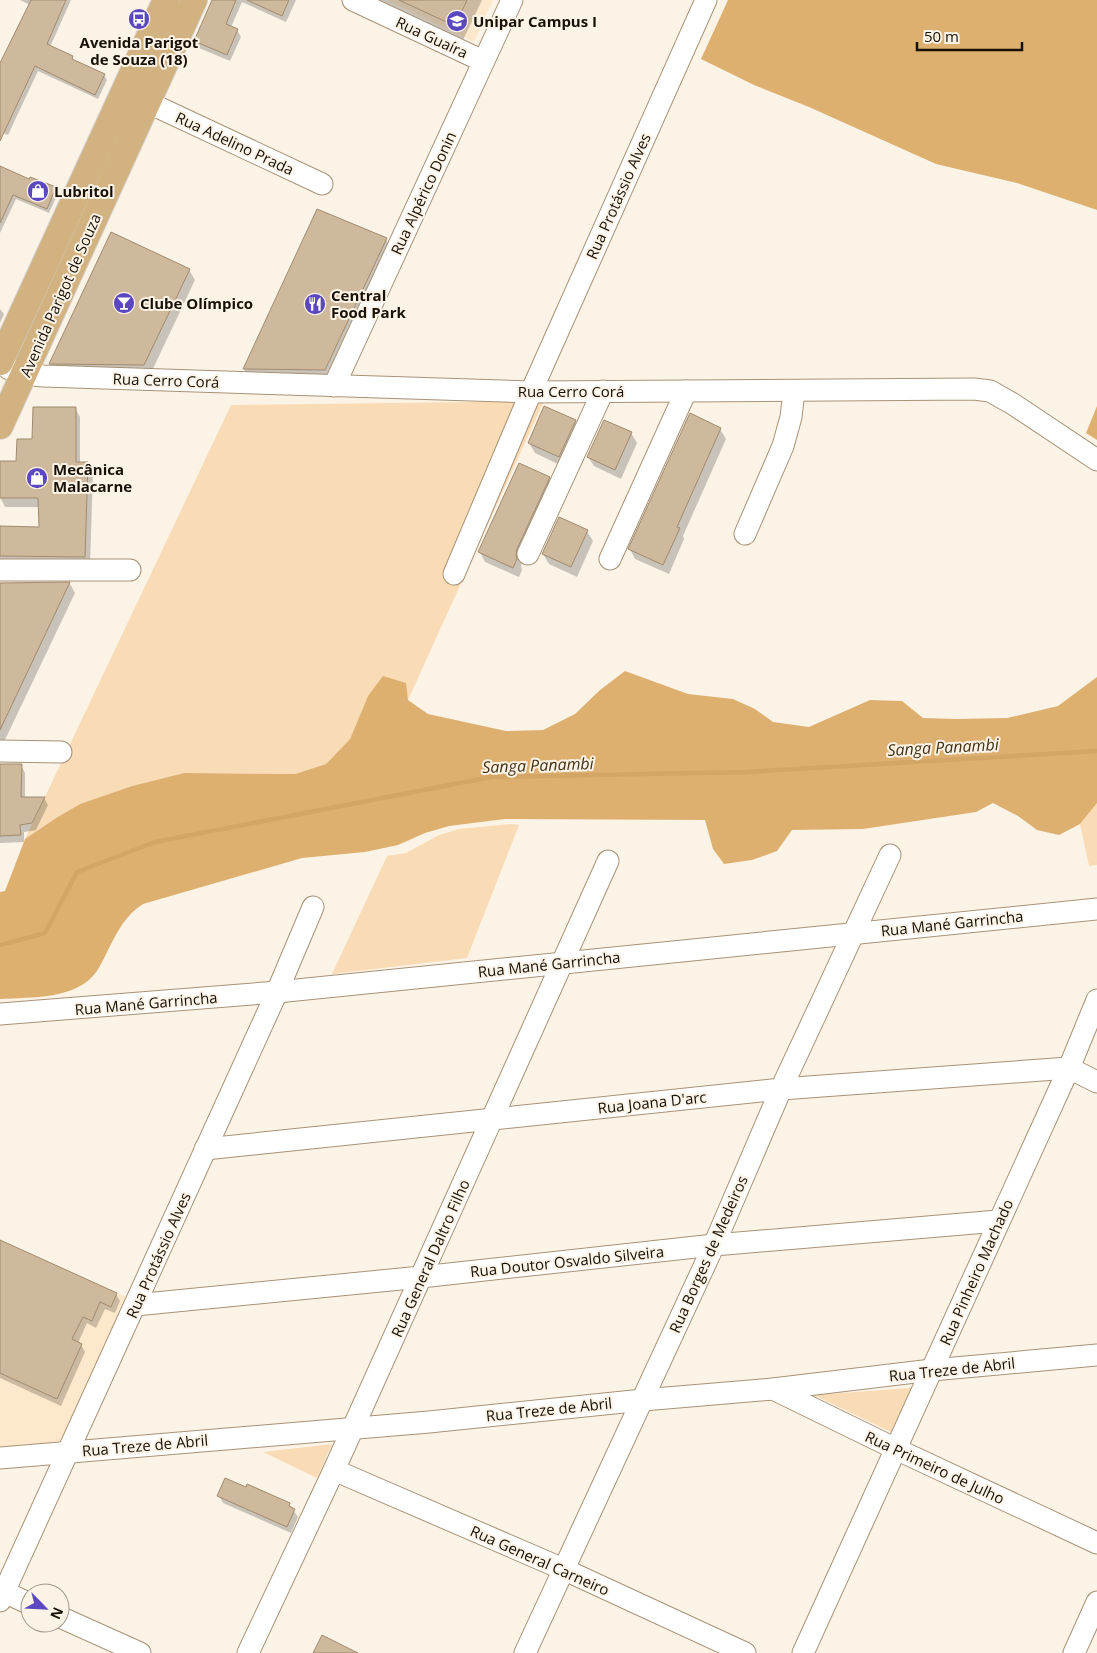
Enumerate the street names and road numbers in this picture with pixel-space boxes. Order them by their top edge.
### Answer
street label: Rua Guaíra [393,12,471,62]
street label: Rua Adelino Prada [173,107,297,179]
street label: Rua Alpérico Donin [386,128,460,258]
street label: Rua Protássio Alves [581,130,655,262]
street label: Avenida Parigot de Souza [15,210,105,380]
street label: Rua Cerro Corá [112,368,220,392]
street label: Rua Cerro Corá [518,381,624,401]
street label: Rua Mané Garrincha [880,906,1024,940]
street label: Rua Mané Garrincha [477,947,621,981]
street label: Rua Mané Garrincha [74,987,218,1019]
street label: Rua Joana D'arc [597,1086,707,1118]
street label: Rua Borges de Medeiros [664,1172,752,1336]
street label: Rua General Daltro Filho [386,1176,474,1340]
street label: Rua Protássio Alves [121,1189,195,1321]
street label: Rua Pinheiro Machado [935,1196,1017,1348]
street label: Rua Doutor Osvaldo Silveira [469,1241,665,1281]
street label: Rua Treze de Abril [888,1352,1016,1386]
street label: Rua Treze de Abril [485,1392,613,1426]
street label: Rua Primeiro de Julho [862,1426,1008,1508]
street label: Rua Treze de Abril [81,1430,209,1460]
street label: Rua General Carneiro [467,1520,613,1600]

